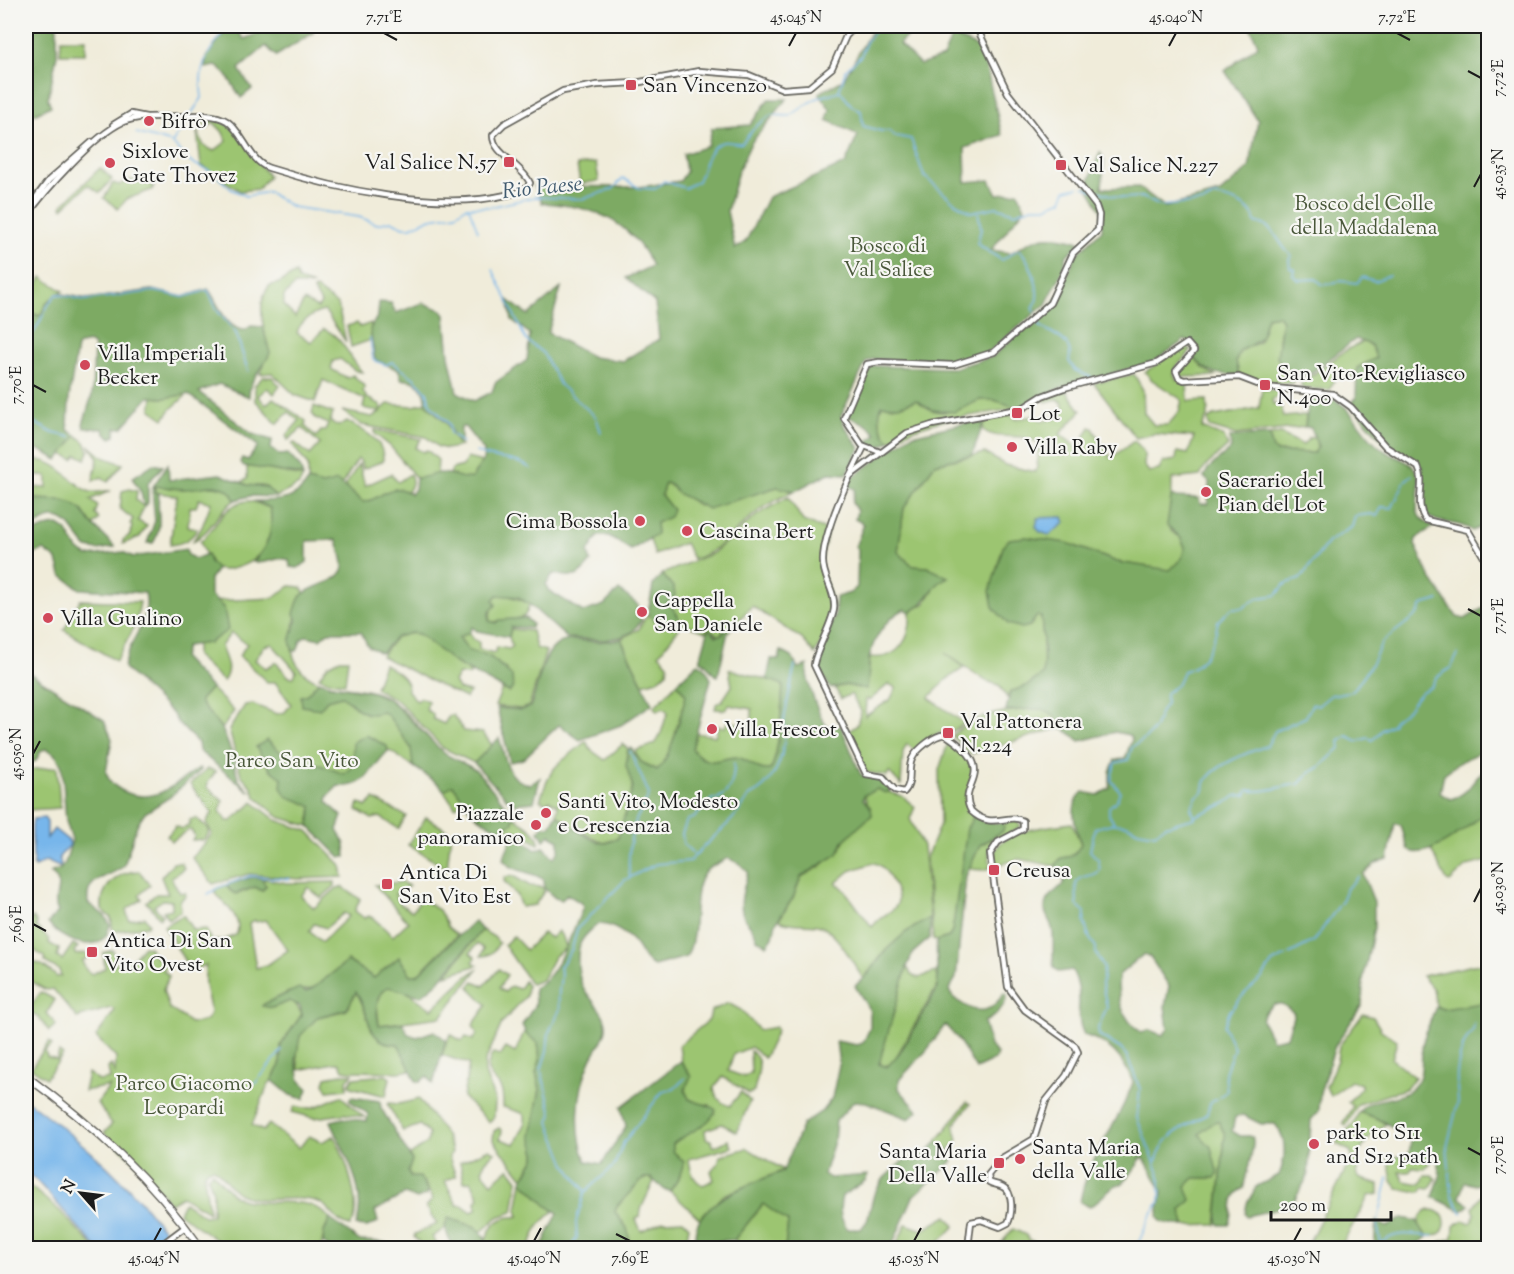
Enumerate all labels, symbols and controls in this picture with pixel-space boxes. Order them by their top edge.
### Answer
text: 7.71°E [366,8,402,29]
text: 45.045°N [770,8,822,29]
text: 45.040°N [1149,8,1203,29]
text: 7.72°E [1378,8,1416,29]
text: 7.72°E [1489,59,1510,97]
place label: San Vincenzo [643,72,767,102]
marker: San Vincenzo [624,78,638,92]
place label: Bifrò [161,108,207,138]
marker: Bifrò [142,114,156,128]
place label: Sixlove Gate Thovez [122,138,236,192]
text: 45.035°N [1489,148,1510,200]
place label: Val Salice N.57 [364,149,497,179]
place label: Val Salice N.227 [1073,152,1219,182]
marker: Val Salice N.57 [502,155,516,169]
marker: Sixlove Gate Thovez [103,156,117,170]
marker: Val Salice N.227 [1054,158,1068,172]
water label: Rio Paese [501,169,584,209]
park label: Bosco del Colle della Maddalena [1291,190,1438,244]
park label: Bosco di Val Salice [844,232,932,286]
place label: Villa Imperiali Becker [97,340,225,394]
marker: Villa Imperiali Becker [78,358,92,372]
place label: San Vito-Revigliasco N.400 [1277,360,1465,414]
text: 7.70°E [7,366,28,404]
marker: San Vito-Revigliasco N.400 [1258,378,1272,392]
place label: Lot [1029,400,1060,430]
marker: Lot [1010,406,1024,420]
place label: Villa Raby [1024,434,1118,464]
marker: Villa Raby [1005,440,1019,454]
place label: Sacrario del Pian del Lot [1218,467,1325,521]
marker: Sacrario del Pian del Lot [1199,485,1213,499]
place label: Cima Bossola [506,508,628,538]
marker: Cima Bossola [633,514,647,528]
place label: Cascina Bert [699,518,814,548]
marker: Cascina Bert [680,524,694,538]
place label: Cappella San Daniele [654,587,763,641]
text: 7.71°E [1489,598,1510,634]
place label: Villa Gualino [60,605,182,635]
marker: Cappella San Daniele [635,605,649,619]
marker: Villa Gualino [41,611,55,625]
place label: Val Pattonera N.224 [960,708,1082,762]
place label: Villa Frescot [724,716,837,746]
marker: Villa Frescot [705,722,719,736]
marker: Val Pattonera N.224 [941,726,955,740]
text: 45.050°N [7,728,28,780]
park label: Parco San Vito [225,747,359,777]
place label: Santi Vito, Modesto e Crescenzia [558,788,738,842]
place label: Piazzale panoramico [417,800,524,854]
marker: Santi Vito, Modesto e Crescenzia [539,806,553,820]
marker: Piazzale panoramico [529,818,543,832]
place label: Creusa [1006,857,1071,887]
place label: Antica Di San Vito Est [399,859,511,913]
text: 45.030°N [1489,861,1510,915]
marker: Creusa [987,863,1001,877]
marker: Antica Di San Vito Est [380,877,394,891]
text: 7.69°E [7,905,28,943]
place label: Antica Di San Vito Ovest [104,927,232,981]
marker: Antica Di San Vito Ovest [85,945,99,959]
park label: Parco Giacomo Leopardi [116,1070,252,1124]
place label: park to S11 and S12 path [1326,1119,1439,1173]
place label: Santa Maria della Valle [1032,1134,1140,1188]
text: 7.70°E [1489,1136,1510,1174]
marker: park to S11 and S12 path [1307,1137,1321,1151]
place label: Santa Maria Della Valle [879,1138,987,1192]
marker: Santa Maria della Valle [1013,1152,1027,1166]
marker: Santa Maria Della Valle [992,1156,1006,1170]
north arrow [51,1163,111,1223]
text: N [57,1176,83,1198]
scale bar [1271,1184,1391,1222]
text: 200 m [1280,1194,1326,1220]
text: 45.045°N [128,1249,180,1270]
text: 45.040°N [507,1249,561,1270]
text: 7.69°E [611,1249,649,1270]
text: 45.035°N [888,1249,940,1270]
text: 45.030°N [1267,1249,1321,1270]

